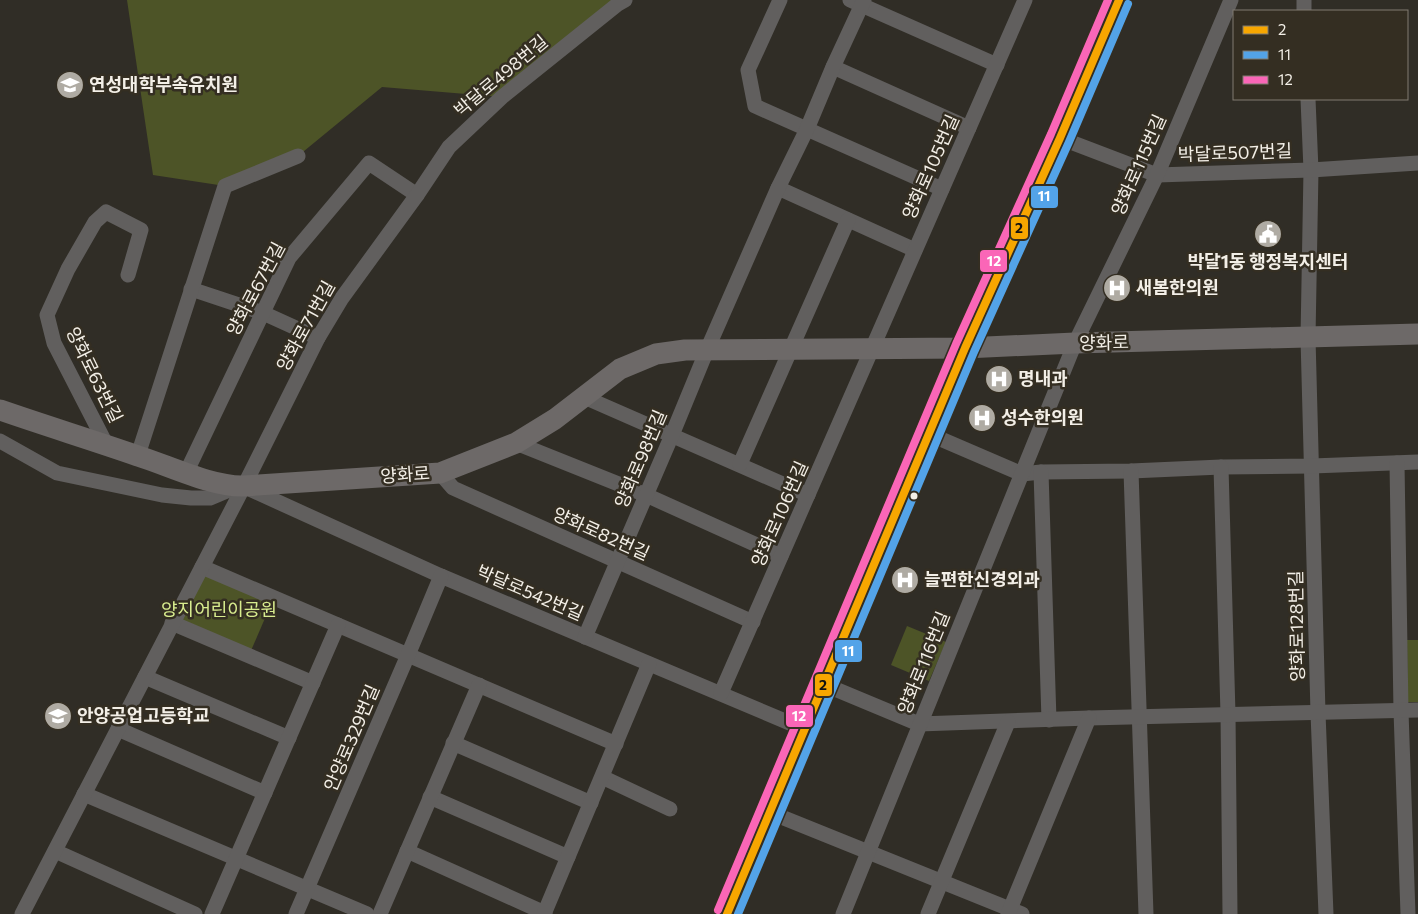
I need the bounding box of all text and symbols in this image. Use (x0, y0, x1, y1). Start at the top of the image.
legend (1233, 10, 1408, 100)
text: 2 (1278, 20, 1286, 38)
street label: 박달로498번길 (449, 30, 552, 121)
text: 11 (1278, 45, 1291, 63)
school or university icon: 연성대학부속유치원 (55, 70, 85, 100)
text: 12 (1278, 70, 1293, 88)
place label: 연성대학부속유치원 (89, 73, 238, 95)
street label: 양화로105번길 (897, 111, 963, 222)
street label: 양화로115번길 (1106, 111, 1170, 219)
street label: 박달로507번길 (1177, 139, 1292, 165)
line badge: 11 (1030, 185, 1059, 209)
text: 11 (1038, 187, 1050, 204)
line badge: 2 (1010, 216, 1029, 240)
text: 2 (1015, 219, 1023, 236)
public building icon: 박달1동 행정복지센터 (1253, 219, 1283, 249)
street label: 양화로67번길 (221, 238, 289, 339)
line badge: 12 (979, 249, 1008, 273)
place label: 박달1동 행정복지센터 (1188, 250, 1348, 272)
text: 12 (987, 252, 1001, 269)
hospital icon: 새봄한의원 (1102, 273, 1132, 303)
street label: 양화로71번길 (271, 276, 339, 375)
place label: 새봄한의원 (1136, 276, 1219, 298)
street label: 양화로63번길 (62, 323, 128, 426)
street label: 양화로 (1079, 331, 1129, 353)
hospital icon: 명내과 (984, 364, 1014, 394)
place label: 명내과 (1018, 367, 1068, 389)
hospital icon: 성수한의원 (967, 403, 997, 433)
street label: 양화로98번길 (610, 406, 671, 511)
place label: 성수한의원 (1001, 406, 1084, 428)
street label: 양화로106번길 (746, 457, 812, 570)
street label: 양화로 (379, 461, 430, 487)
unlabelled marker (909, 491, 919, 501)
street label: 양화로82번길 (550, 502, 653, 564)
street label: 박달로542번길 (474, 560, 587, 624)
hospital icon: 늘편한신경외과 (890, 565, 920, 595)
place label: 늘편한신경외과 (924, 568, 1040, 590)
street label: 양화로128번길 (1284, 570, 1308, 682)
park label: 양지어린이공원 (161, 598, 277, 620)
street label: 양화로116번길 (892, 608, 954, 717)
line badge: 11 (834, 639, 863, 663)
text: 11 (842, 642, 854, 659)
line badge: 2 (814, 673, 833, 697)
text: 2 (819, 676, 827, 693)
street label: 안양로329번길 (319, 681, 383, 794)
school or university icon: 안양공업고등학교 (43, 701, 73, 731)
place label: 안양공업고등학교 (77, 704, 209, 726)
line badge: 12 (785, 704, 814, 728)
text: 12 (792, 707, 806, 724)

